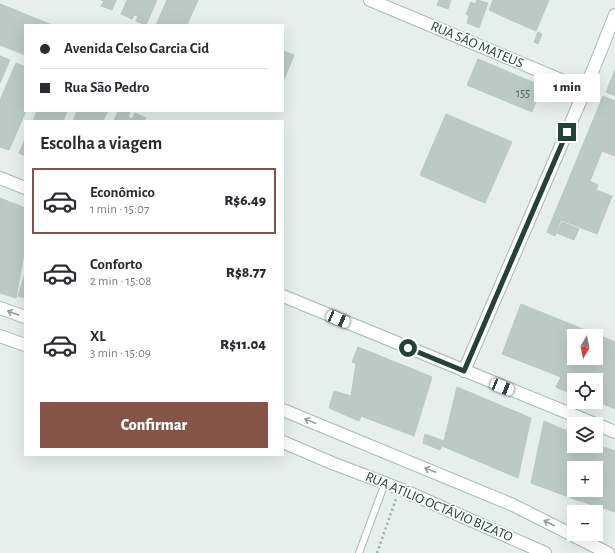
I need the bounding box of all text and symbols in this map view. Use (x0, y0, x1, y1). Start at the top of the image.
street label: RUA SÃO MATEUS (428, 17, 526, 71)
text: Avenida Celso Garcia Cid (64, 41, 209, 56)
callout: 1 min (534, 74, 600, 102)
text: Rua São Pedro (64, 80, 149, 95)
text: 1 min (553, 81, 581, 94)
house number: 155 (516, 87, 530, 99)
route end (558, 123, 576, 141)
text: Escolha a viagem (40, 135, 162, 153)
icon: car (42, 183, 78, 219)
text: Econômico (90, 185, 155, 200)
text: R$6.49 (224, 193, 266, 208)
text: 1 min · 15:07 (90, 203, 149, 216)
icon: car (42, 255, 78, 291)
text: Conforto (90, 257, 142, 272)
text: R$8.77 (226, 265, 266, 280)
text: 2 min · 15:08 (90, 275, 152, 288)
one-way arrow (7, 308, 19, 316)
car (325, 309, 351, 329)
icon: car (42, 327, 78, 363)
text: XL (90, 329, 106, 344)
north arrow (567, 329, 603, 365)
map controls (567, 329, 603, 541)
text: R$11.04 (220, 337, 266, 352)
route start (399, 339, 417, 357)
text: 3 min · 15:09 (90, 347, 151, 360)
button: locate (567, 373, 603, 409)
car (489, 377, 515, 397)
button: Confirmar (40, 402, 268, 448)
one-way arrow (304, 417, 316, 424)
button: layers (567, 417, 603, 453)
button: + (567, 461, 603, 497)
one-way arrow (424, 466, 436, 474)
street label: RUA ATÍLIO OCTÁVIO BIZATO (363, 467, 516, 544)
button: − (567, 505, 603, 541)
one-way arrow (543, 518, 555, 526)

